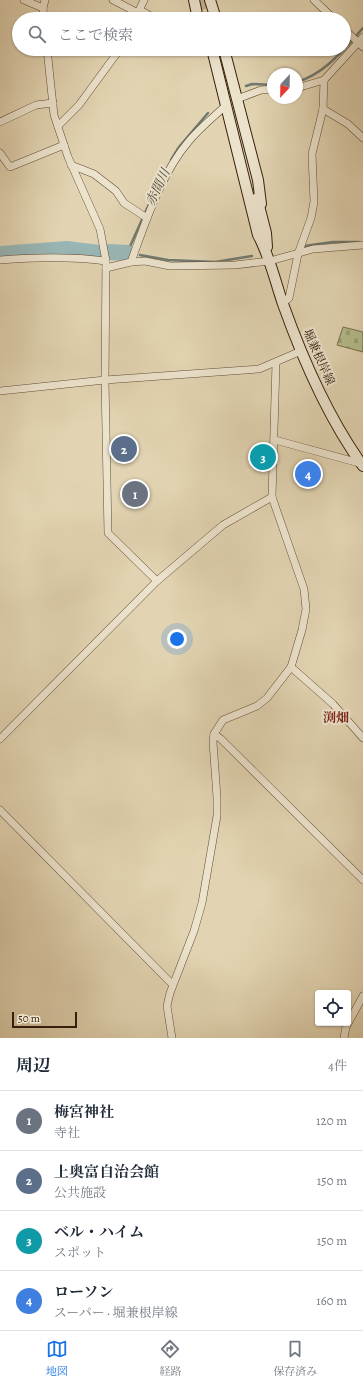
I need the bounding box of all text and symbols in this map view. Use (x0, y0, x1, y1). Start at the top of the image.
search box (12, 12, 351, 56)
icon: search (26, 23, 48, 45)
text: ここで検索 (58, 25, 133, 45)
north arrow (267, 68, 303, 104)
water label: 赤間川 (141, 164, 175, 208)
street label: 堀兼根岸線 (299, 326, 339, 388)
pin: 2 (111, 434, 137, 464)
pin: 3 (250, 442, 276, 472)
pin: 4 (295, 459, 321, 489)
pin: 1 (122, 479, 148, 509)
your location (167, 629, 187, 649)
district label: 渕畑 (323, 709, 349, 726)
map controls (315, 990, 351, 1026)
button: locate (315, 990, 351, 1026)
scale bar (12, 1010, 77, 1029)
text: 50 m (18, 1011, 40, 1026)
text: 周辺 (16, 1054, 50, 1077)
text: 4件 (328, 1057, 347, 1074)
text: 梅宮神社 (54, 1102, 114, 1122)
text: 1 (27, 1112, 31, 1129)
text: 120 m (316, 1112, 347, 1129)
text: 寺社 (54, 1124, 80, 1141)
text: 上奥富自治会館 (54, 1162, 159, 1182)
text: 2 (26, 1172, 32, 1189)
text: 150 m (317, 1172, 347, 1189)
text: 公共施設 (54, 1184, 106, 1201)
text: ベル・ハイム (54, 1222, 144, 1242)
text: 3 (26, 1232, 32, 1249)
text: 150 m (317, 1232, 347, 1249)
text: スポット (54, 1244, 106, 1261)
text: ローソン (54, 1282, 113, 1302)
text: 4 (26, 1292, 32, 1309)
text: 160 m (316, 1292, 347, 1309)
text: スーパー · 堀兼根岸線 (54, 1304, 177, 1321)
tab: 地図 (46, 1338, 68, 1379)
tab: 経路 (159, 1338, 181, 1379)
tab: 保存済み (273, 1338, 317, 1379)

